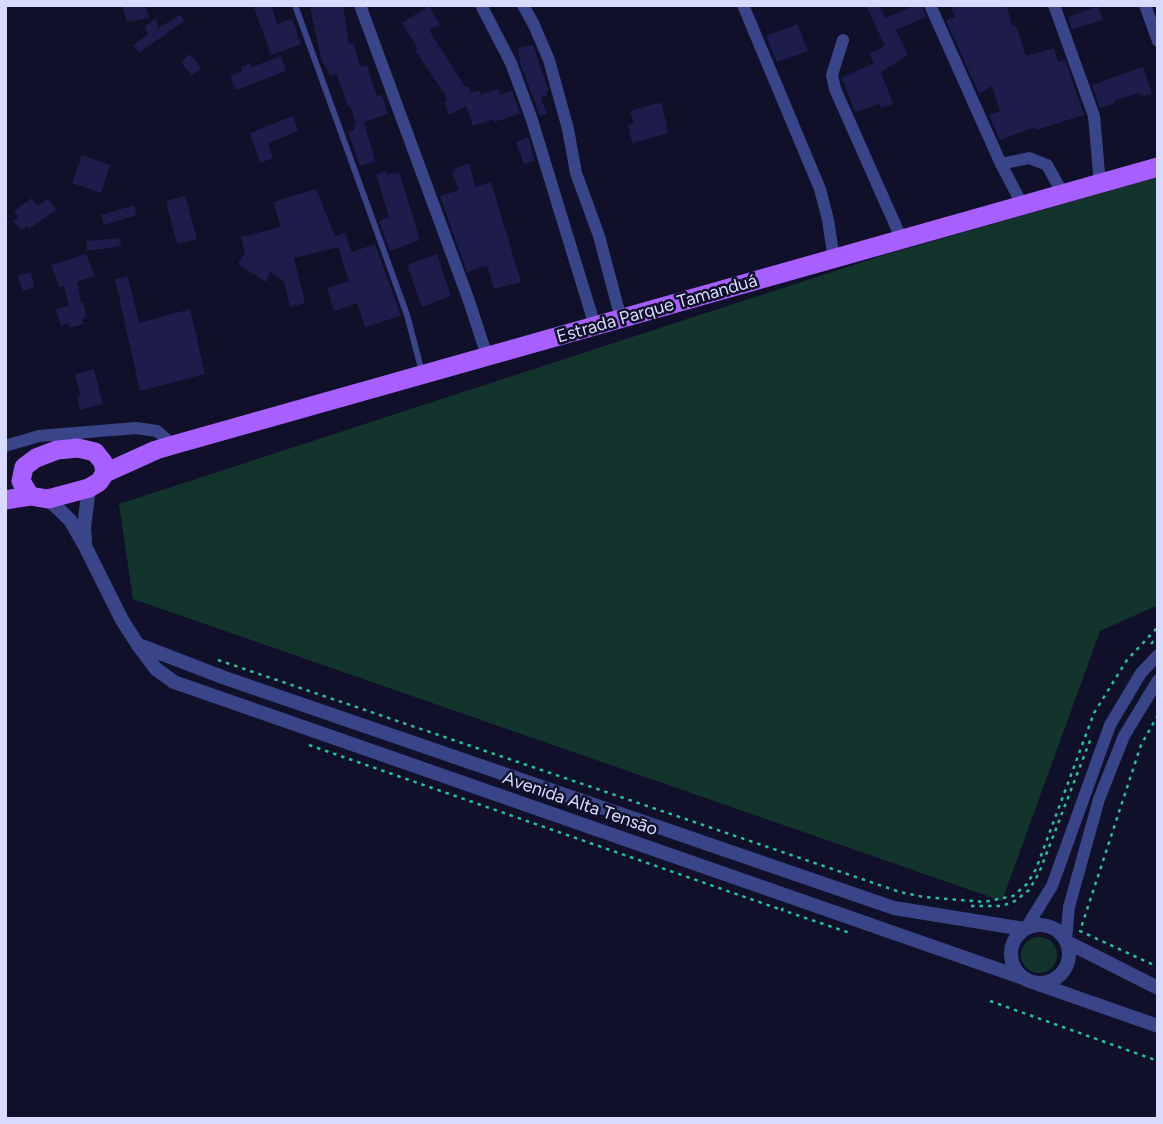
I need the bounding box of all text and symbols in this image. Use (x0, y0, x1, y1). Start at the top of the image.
street label: Estrada Parque Tamanduá (554, 270, 760, 348)
street label: Avenida Alta Tensāo (500, 767, 660, 841)

